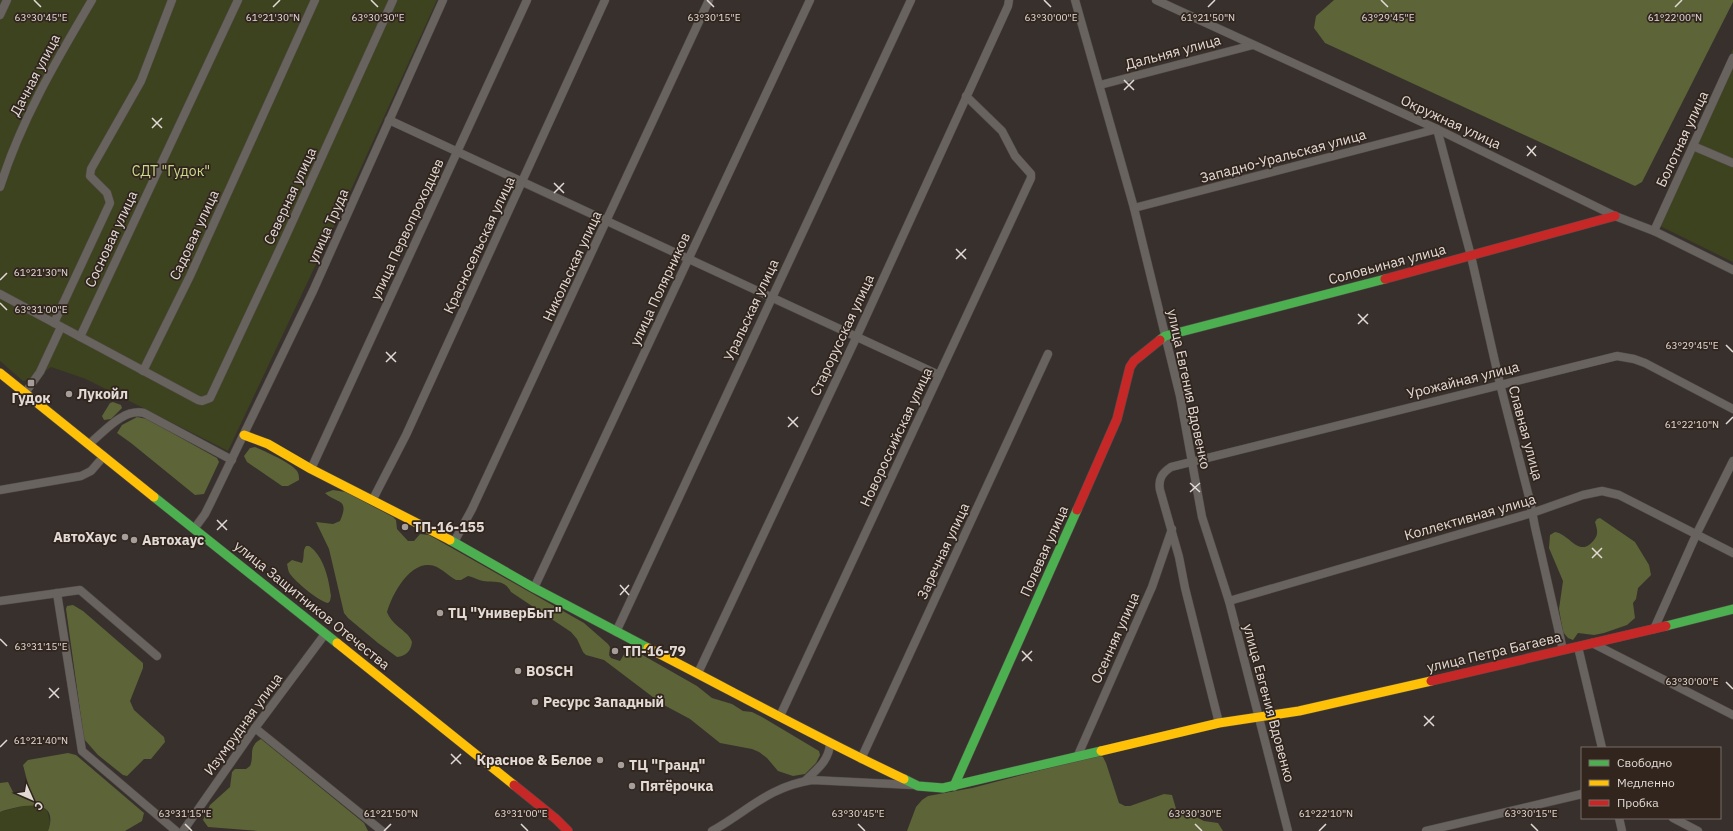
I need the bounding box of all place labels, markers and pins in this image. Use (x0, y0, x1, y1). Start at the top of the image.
marker: Гудок (26, 378, 36, 388)
place label: Лукойл (77, 385, 128, 403)
place label: Гудок (11, 389, 51, 407)
marker: Лукойл (64, 389, 74, 399)
place label: ТП-16-155 (413, 518, 484, 536)
marker: ТП-16-155 (400, 522, 410, 532)
place label: АвтоХаус (53, 528, 117, 546)
place label: Автохаус (142, 531, 204, 549)
marker: АвтоХаус (120, 532, 130, 542)
marker: Автохаус (129, 535, 139, 545)
place label: ТЦ "УниверБыт" (448, 604, 562, 622)
marker: ТЦ "УниверБыт" (435, 608, 445, 618)
place label: ТП-16-79 (623, 642, 686, 660)
marker: ТП-16-79 (610, 646, 620, 656)
place label: BOSCH (526, 662, 573, 680)
marker: BOSCH (513, 666, 523, 676)
place label: Ресурс Западный (543, 693, 664, 711)
marker: Ресурс Западный (530, 697, 540, 707)
place label: Красное & Белое (477, 751, 592, 769)
marker: Красное & Белое (595, 755, 605, 765)
place label: ТЦ "Гранд" (629, 756, 705, 774)
marker: ТЦ "Гранд" (616, 760, 626, 770)
place label: Пятёрочка (640, 777, 713, 795)
marker: Пятёрочка (627, 781, 637, 791)

